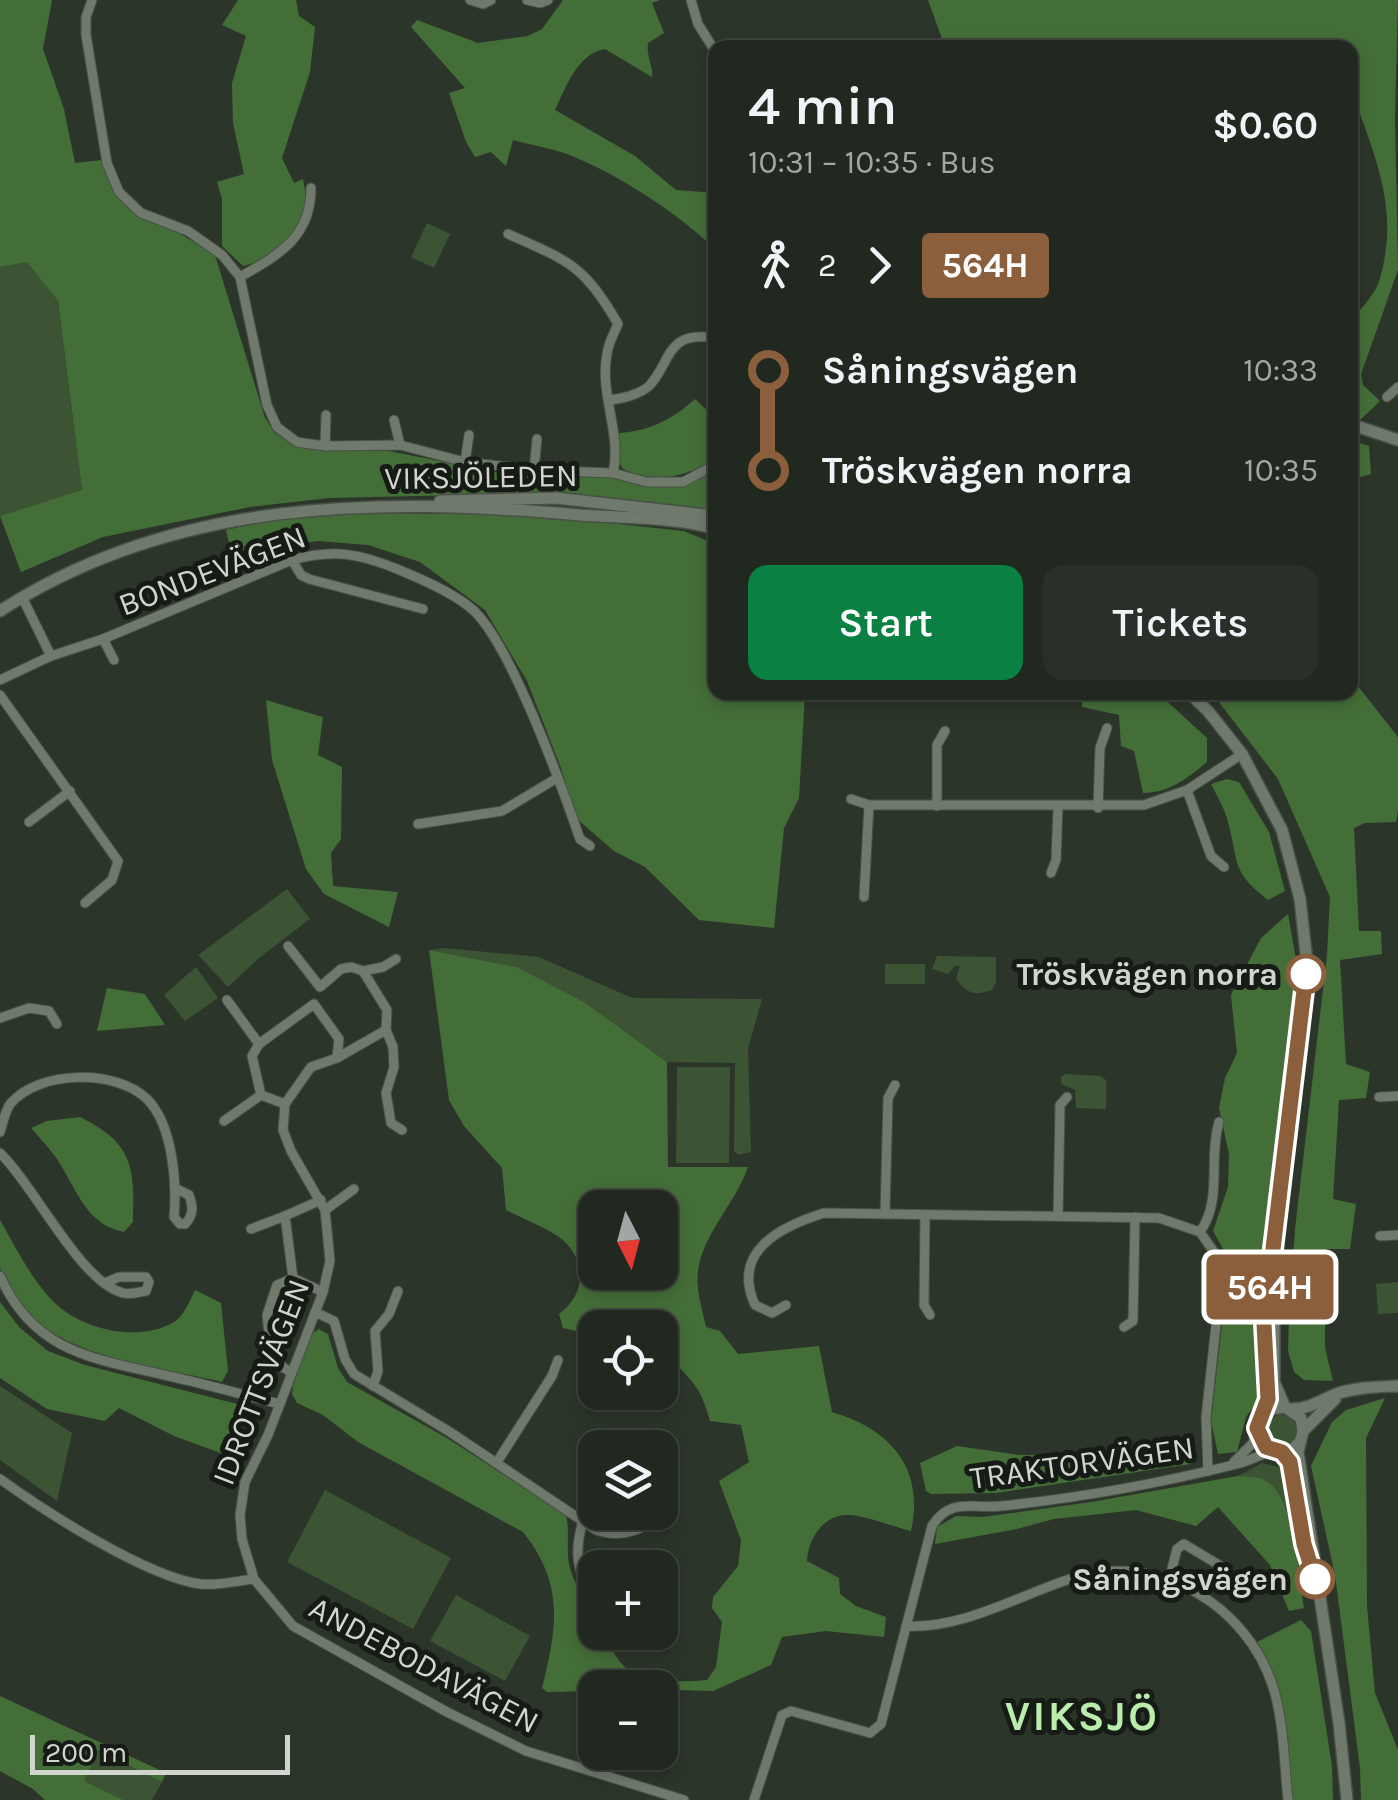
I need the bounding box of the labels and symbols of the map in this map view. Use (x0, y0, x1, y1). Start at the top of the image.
street label: VIKSJÖLEDEN (384, 457, 578, 497)
street label: BONDEVÄGEN (113, 518, 311, 624)
marker: Tröskvägen norra (1287, 955, 1325, 993)
place label: Tröskvägen norra (1016, 956, 1278, 993)
north arrow (578, 1190, 678, 1290)
line badge: 564H (1200, 1254, 1340, 1320)
street label: IDROTTSVÄGEN (205, 1274, 317, 1490)
street label: TRAKTORVÄGEN (968, 1429, 1196, 1497)
marker: Såningsvägen (1296, 1560, 1334, 1598)
place label: Såningsvägen (1072, 1561, 1288, 1598)
street label: ANDEBODAVÄGEN (303, 1589, 545, 1741)
district label: VIKSJÖ (1005, 1691, 1159, 1741)
scale bar (30, 1730, 290, 1774)

